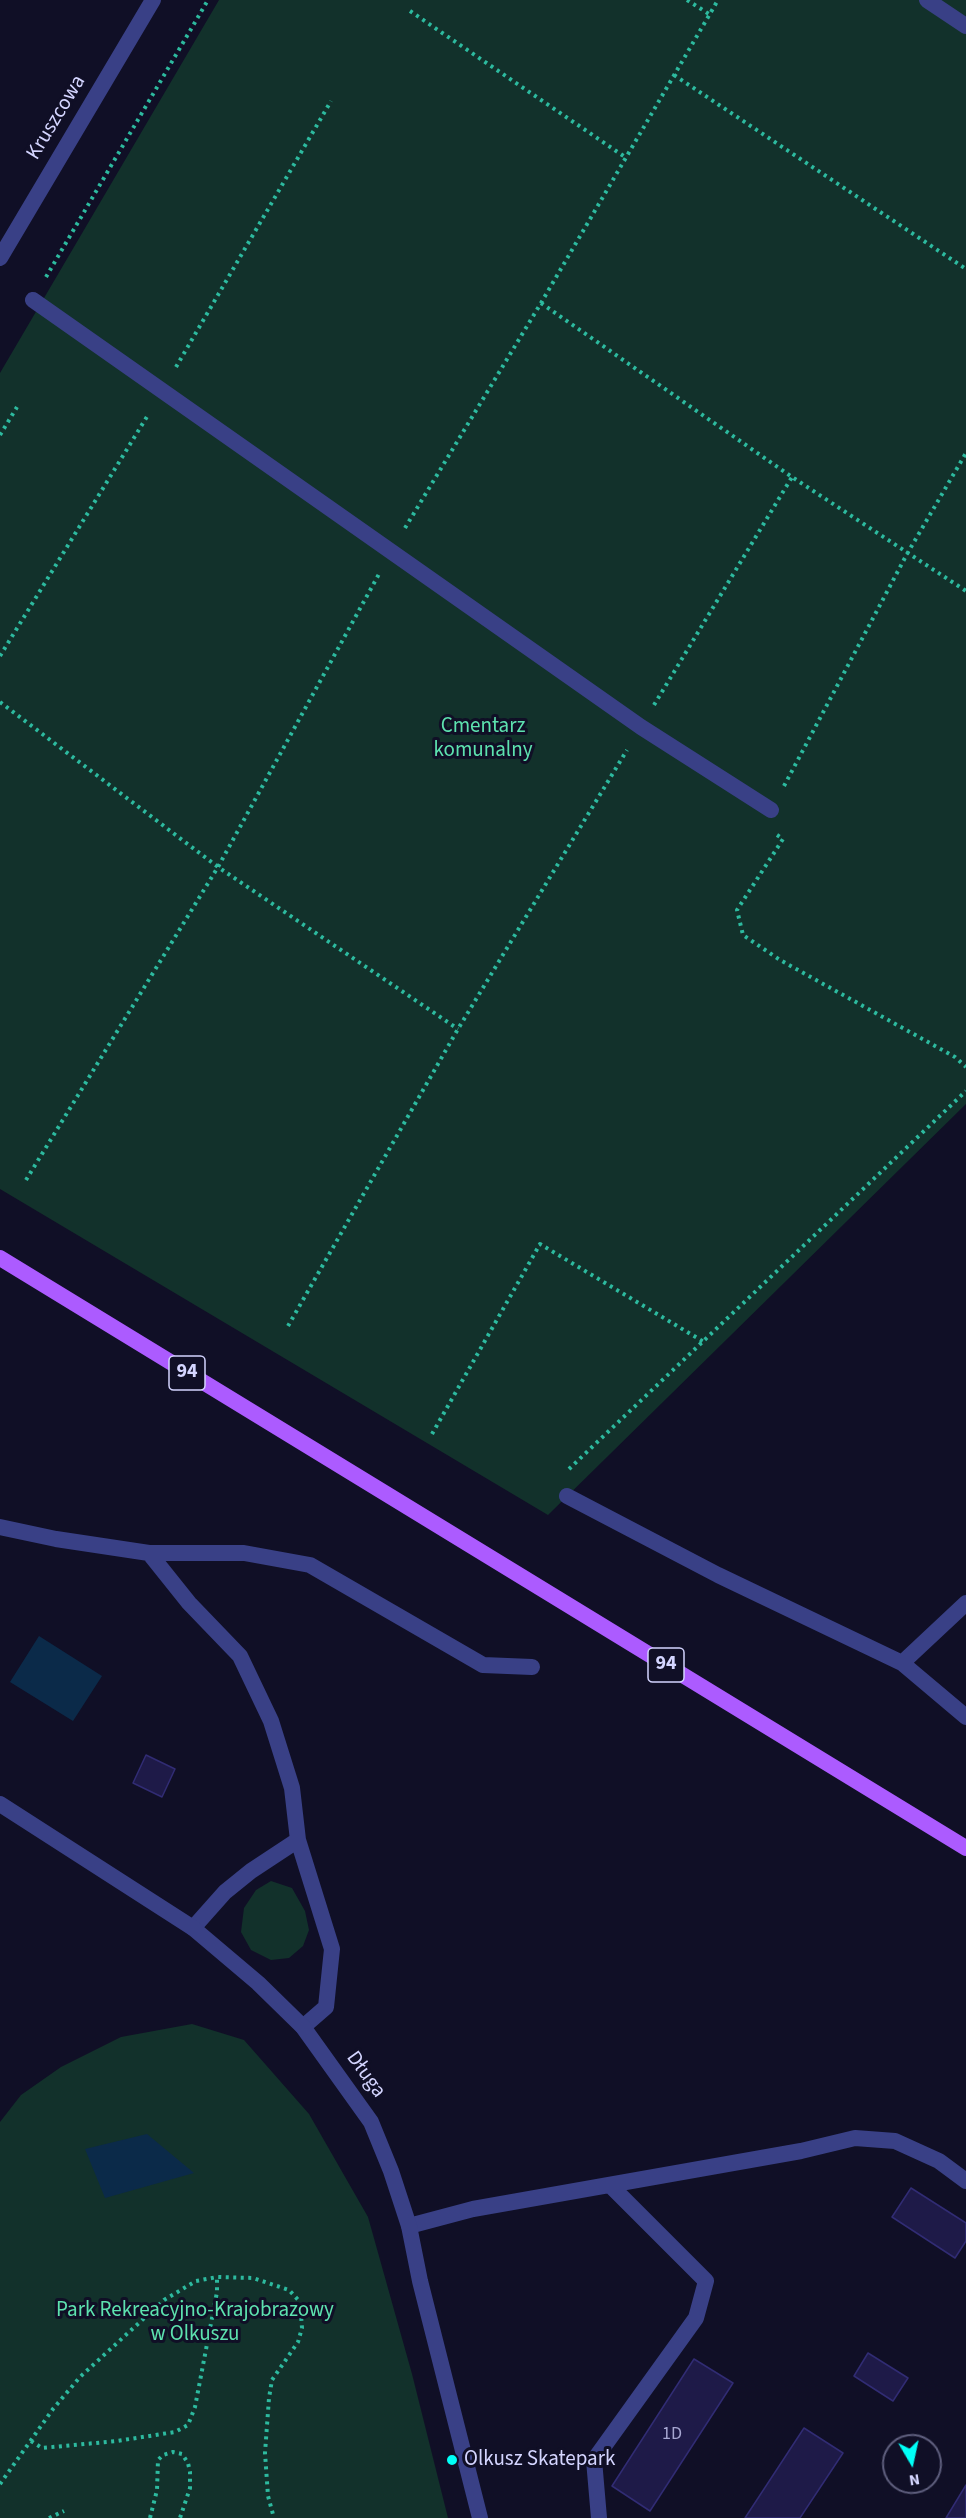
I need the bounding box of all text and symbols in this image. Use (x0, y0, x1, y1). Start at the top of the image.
street label: Kruszcowa (22, 71, 92, 165)
park label: Cmentarz komunalny (434, 714, 532, 764)
road number: 94 (169, 1356, 205, 1390)
road number: 94 (648, 1648, 684, 1682)
street label: Długa (340, 2047, 390, 2103)
park label: Park Rekreacyjno-Krajobrazowy w Olkuszu (56, 2298, 334, 2348)
house number: 1D (662, 2424, 682, 2446)
north arrow (882, 2434, 942, 2494)
place label: Olkusz Skatepark (464, 2447, 615, 2473)
marker: Olkusz Skatepark (445, 2453, 459, 2467)
text: N (908, 2468, 921, 2491)

